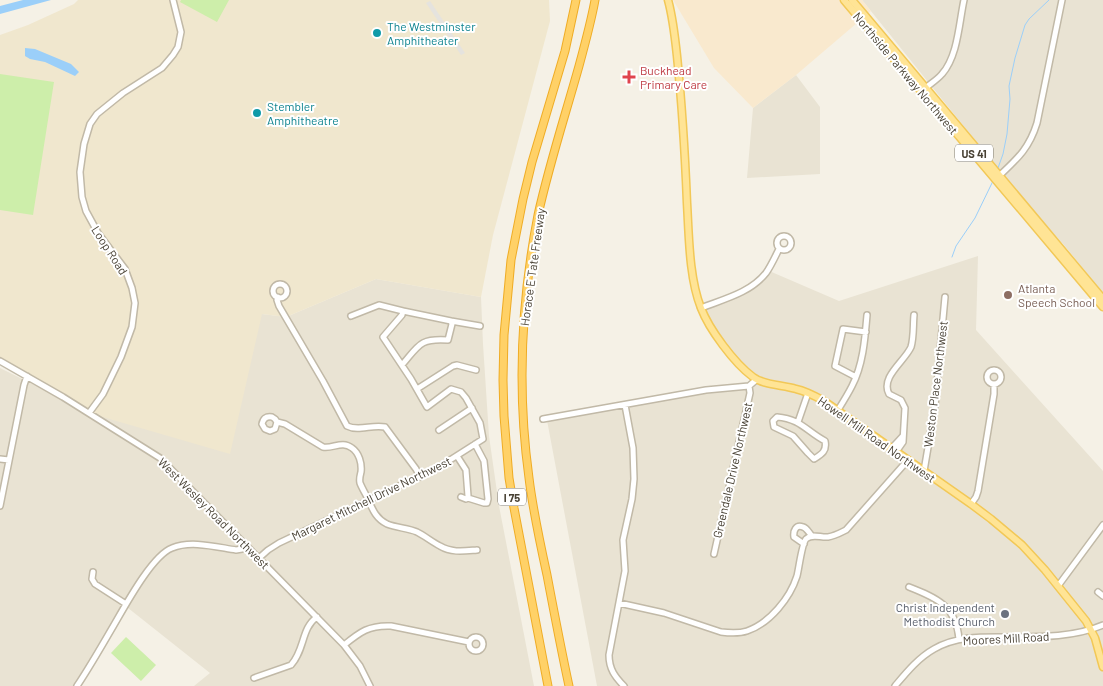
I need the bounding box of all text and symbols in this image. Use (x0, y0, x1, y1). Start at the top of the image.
street label: Northside Parkway Northwest (851, 9, 961, 137)
place label: The Westminster Amphitheater (387, 19, 476, 47)
marker: The Westminster Amphitheater (371, 27, 383, 39)
place label: Buckhead Primary Care (640, 63, 707, 91)
marker: Buckhead Primary Care (622, 70, 636, 84)
place label: Stembler Amphitheatre (267, 99, 339, 127)
marker: Stembler Amphitheatre (251, 107, 263, 119)
road number: US 41 (955, 144, 993, 162)
street label: Horace E Tate Freeway (517, 207, 547, 327)
street label: Loop Road (89, 223, 131, 277)
place label: Atlanta Speech School (1018, 281, 1095, 309)
marker: Atlanta Speech School (1002, 289, 1014, 301)
street label: Weston Place Northwest (920, 320, 950, 448)
street label: Howell Mill Road Northwest (816, 393, 938, 485)
street label: Greendale Drive Northwest (710, 401, 754, 539)
street label: Margaret Mitchell Drive Northwest (289, 453, 453, 543)
street label: West Wesley Road Northwest (156, 455, 272, 571)
road number: I 75 (498, 488, 526, 506)
place label: Christ Independent Methodist Church (896, 600, 995, 628)
marker: Christ Independent Methodist Church (999, 608, 1011, 620)
street label: Moores Mill Road (962, 629, 1050, 647)

